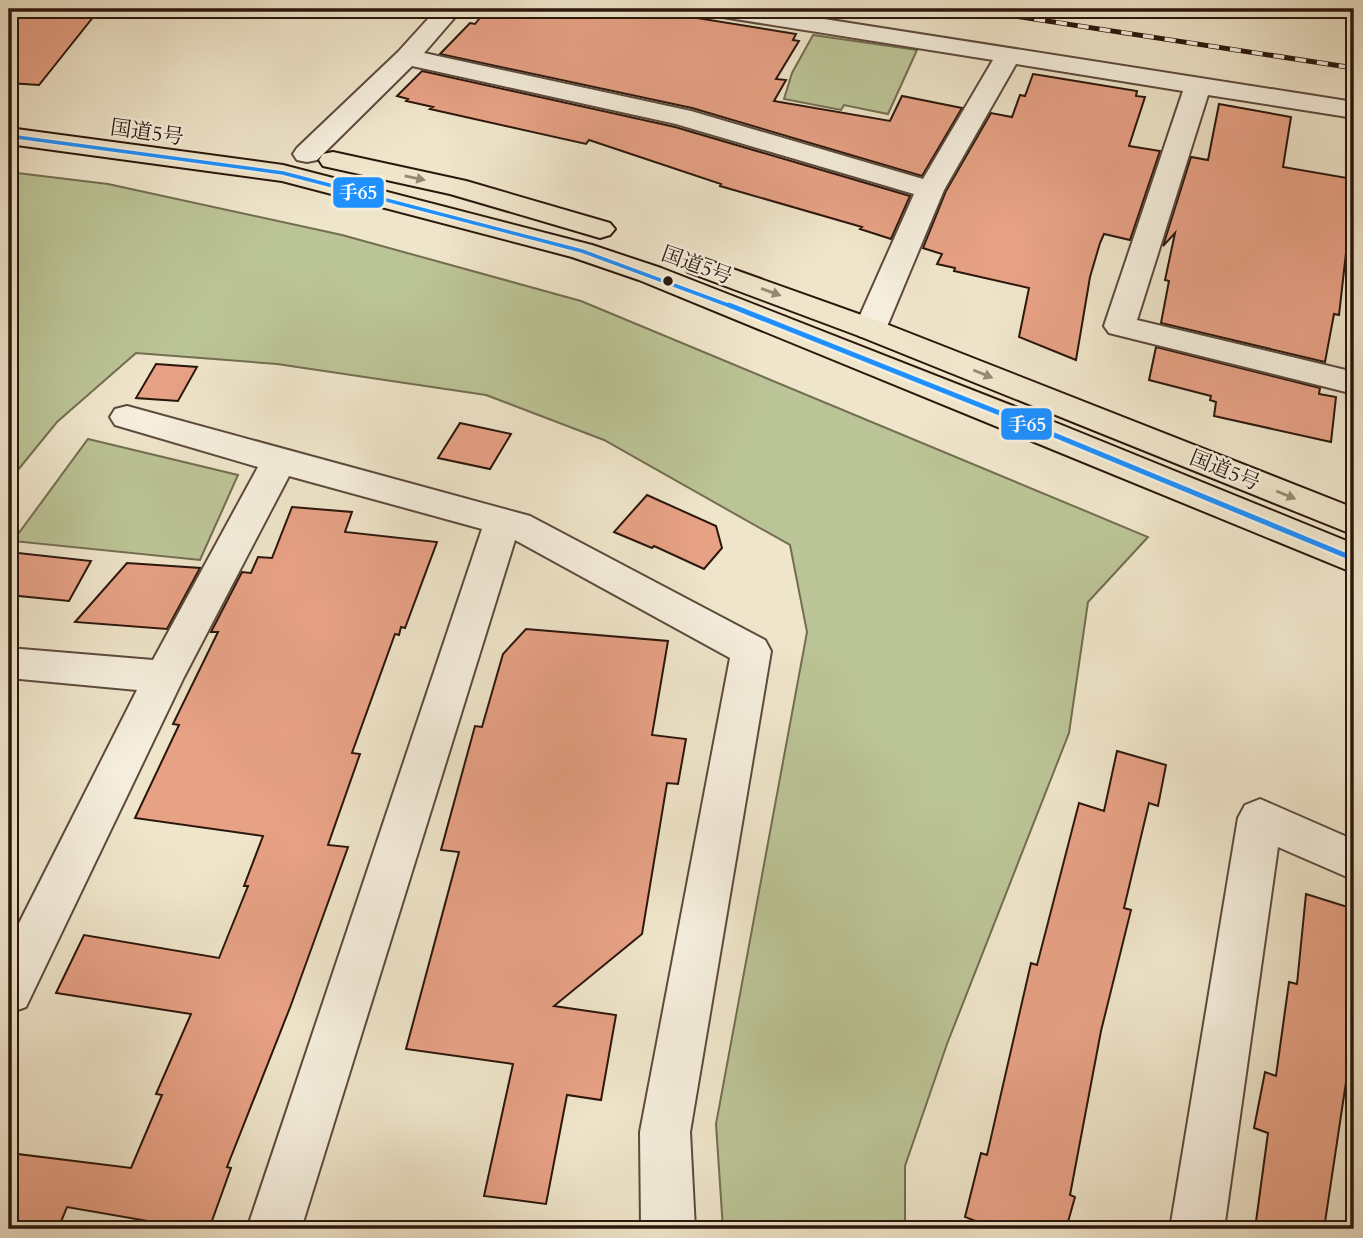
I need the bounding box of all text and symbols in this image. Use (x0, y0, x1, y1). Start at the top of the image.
street label: 国道5号 (108, 113, 185, 152)
one-way arrow (404, 173, 426, 184)
line badge: 手65 (332, 176, 385, 209)
text: 手65 (339, 180, 377, 206)
street label: 国道5号 (657, 239, 736, 292)
unlabelled marker (661, 274, 675, 288)
one-way arrow (761, 287, 782, 298)
one-way arrow (973, 368, 994, 379)
line badge: 手65 (1000, 407, 1053, 441)
text: 手65 (1008, 412, 1046, 438)
street label: 国道5号 (1185, 443, 1264, 498)
one-way arrow (1275, 489, 1296, 500)

